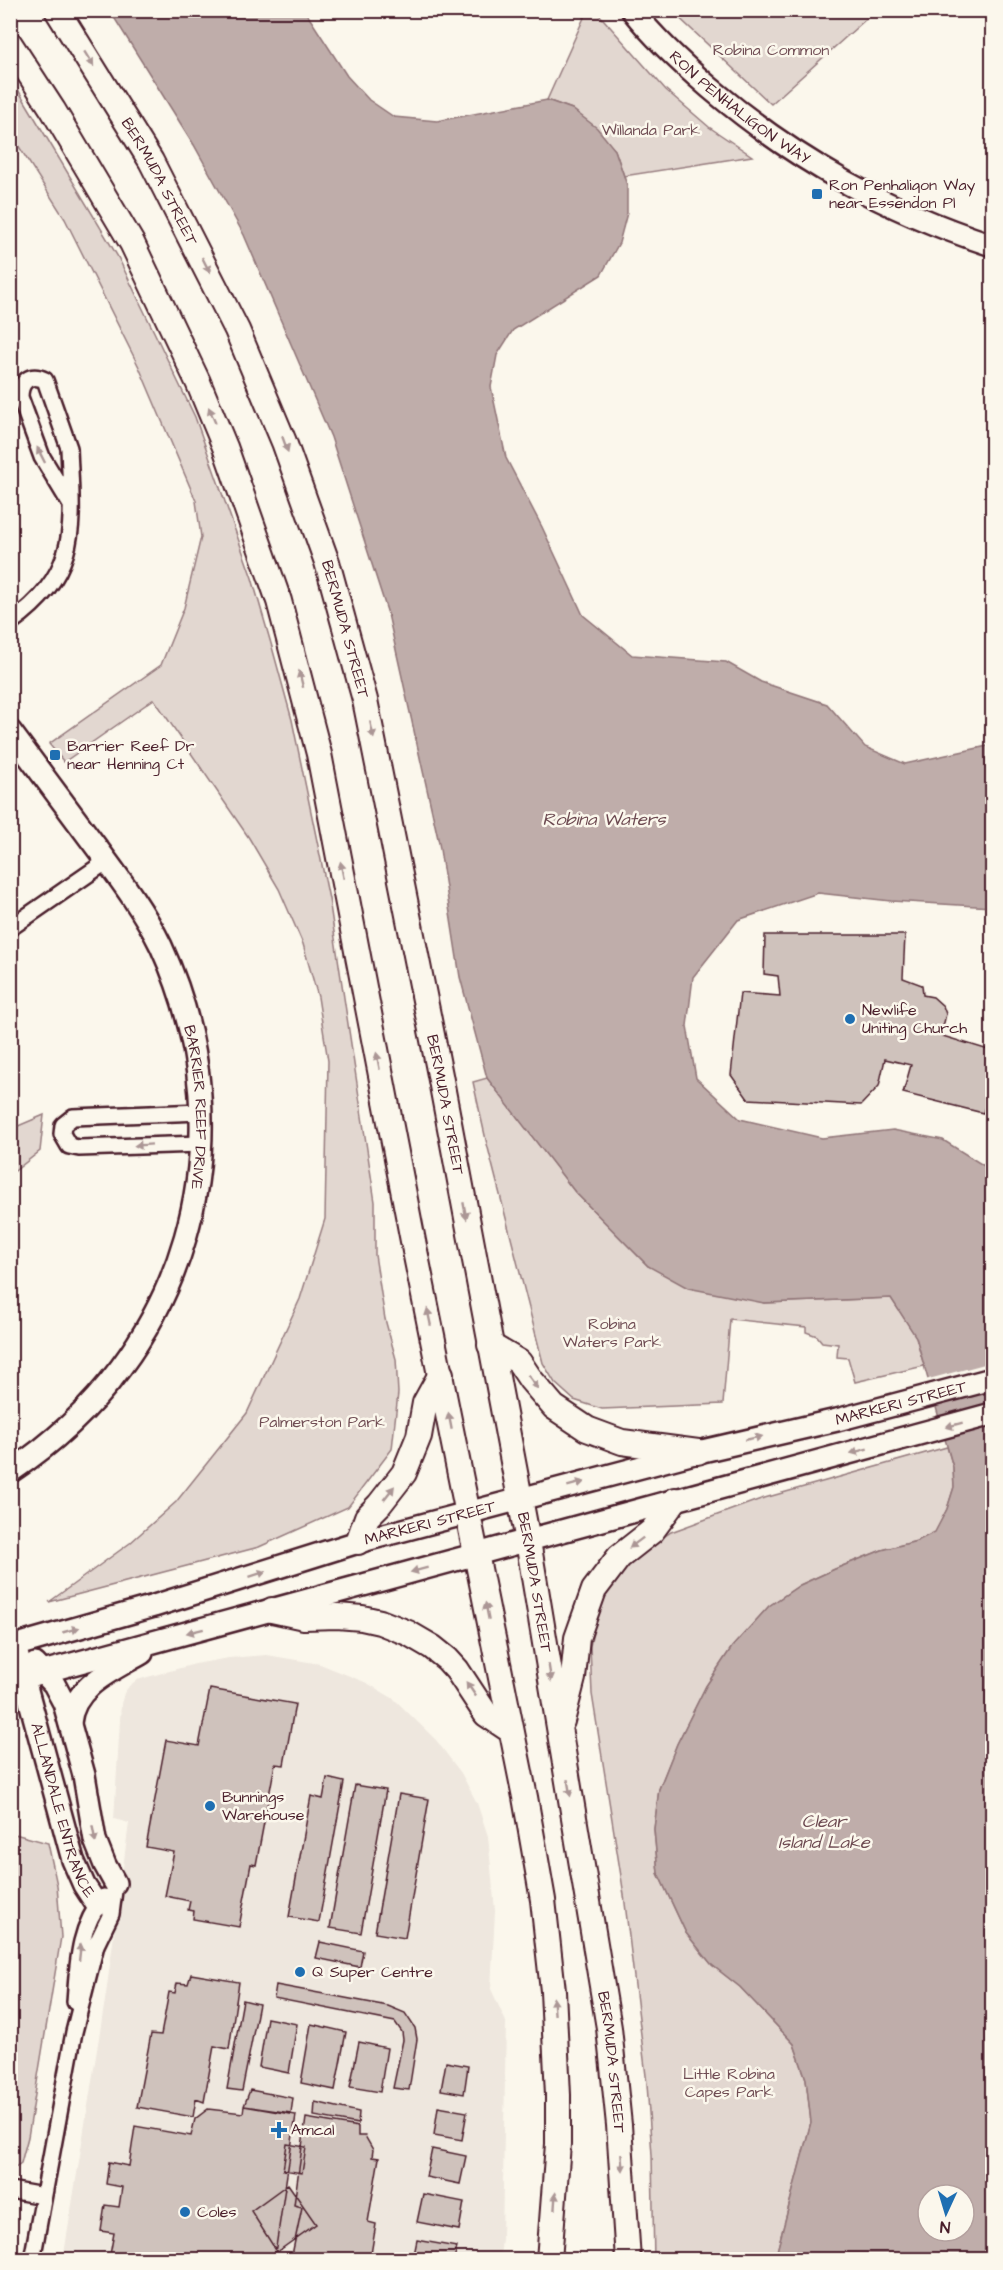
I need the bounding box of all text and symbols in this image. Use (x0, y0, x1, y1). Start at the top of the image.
park label: Robina Common (713, 39, 829, 61)
street label: RON PENHALIGON WAY (664, 46, 815, 170)
one-way arrow (83, 51, 94, 67)
street label: BERMUDA STREET (116, 114, 203, 249)
park label: Willanda Park (602, 119, 700, 141)
place label: Ron Penhaligon Way near Essendon Pl (829, 174, 976, 214)
marker: Ron Penhaligon Way near Essendon Pl (810, 187, 824, 201)
one-way arrow (201, 257, 211, 274)
one-way arrow (207, 406, 216, 424)
one-way arrow (280, 435, 290, 453)
one-way arrow (37, 446, 47, 464)
street label: BERMUDA STREET (316, 558, 375, 701)
one-way arrow (295, 670, 305, 689)
one-way arrow (367, 721, 377, 740)
place label: Barrier Reef Dr near Henning Ct (67, 735, 194, 776)
marker: Barrier Reef Dr near Henning Ct (48, 748, 62, 762)
water label: Robina Waters (542, 807, 667, 832)
one-way arrow (337, 860, 346, 879)
place label: Newlife Uniting Church (862, 999, 967, 1040)
marker: Newlife Uniting Church (843, 1012, 857, 1026)
street label: BARRIER REEF DRIVE (178, 1023, 212, 1192)
street label: BERMUDA STREET (421, 1033, 470, 1176)
one-way arrow (373, 1052, 382, 1071)
one-way arrow (133, 1140, 152, 1149)
one-way arrow (461, 1202, 470, 1221)
one-way arrow (424, 1307, 433, 1326)
park label: Robina Waters Park (563, 1313, 661, 1353)
one-way arrow (527, 1374, 539, 1390)
street label: MARKERI STREET (833, 1375, 969, 1431)
park label: Palmerston Park (259, 1411, 385, 1433)
one-way arrow (445, 1412, 454, 1431)
one-way arrow (945, 1421, 963, 1430)
one-way arrow (745, 1433, 764, 1442)
one-way arrow (849, 1446, 868, 1456)
one-way arrow (567, 1478, 586, 1488)
one-way arrow (383, 1486, 395, 1501)
street label: MARKERI STREET (362, 1495, 498, 1551)
street label: BERMUDA STREET (512, 1510, 557, 1654)
one-way arrow (628, 1536, 644, 1549)
one-way arrow (410, 1565, 429, 1575)
one-way arrow (249, 1569, 267, 1578)
one-way arrow (482, 1601, 491, 1620)
one-way arrow (62, 1625, 80, 1634)
one-way arrow (186, 1627, 204, 1637)
one-way arrow (546, 1664, 555, 1683)
one-way arrow (466, 1681, 477, 1697)
street label: ALLANDALE ENTRANCE (25, 1720, 101, 1902)
one-way arrow (565, 1779, 574, 1798)
place label: Bunnings Warehouse (222, 1786, 305, 1826)
marker: Bunnings Warehouse (203, 1799, 217, 1813)
water label: Clear Island Lake (778, 1809, 871, 1855)
one-way arrow (90, 1824, 99, 1843)
one-way arrow (75, 1943, 84, 1962)
place label: Q Super Centre (312, 1961, 433, 1983)
marker: Q Super Centre (293, 1965, 307, 1979)
street label: BERMUDA STREET (592, 1990, 630, 2133)
one-way arrow (550, 1997, 559, 2016)
park label: Little Robina Capes Park (683, 2063, 775, 2103)
place label: Amcal (291, 2119, 334, 2141)
marker: Amcal (272, 2123, 286, 2137)
one-way arrow (617, 2153, 627, 2172)
north arrow (916, 2183, 976, 2243)
one-way arrow (550, 2192, 559, 2211)
place label: Coles (197, 2201, 237, 2223)
marker: Coles (178, 2205, 192, 2219)
text: N (939, 2216, 951, 2238)

